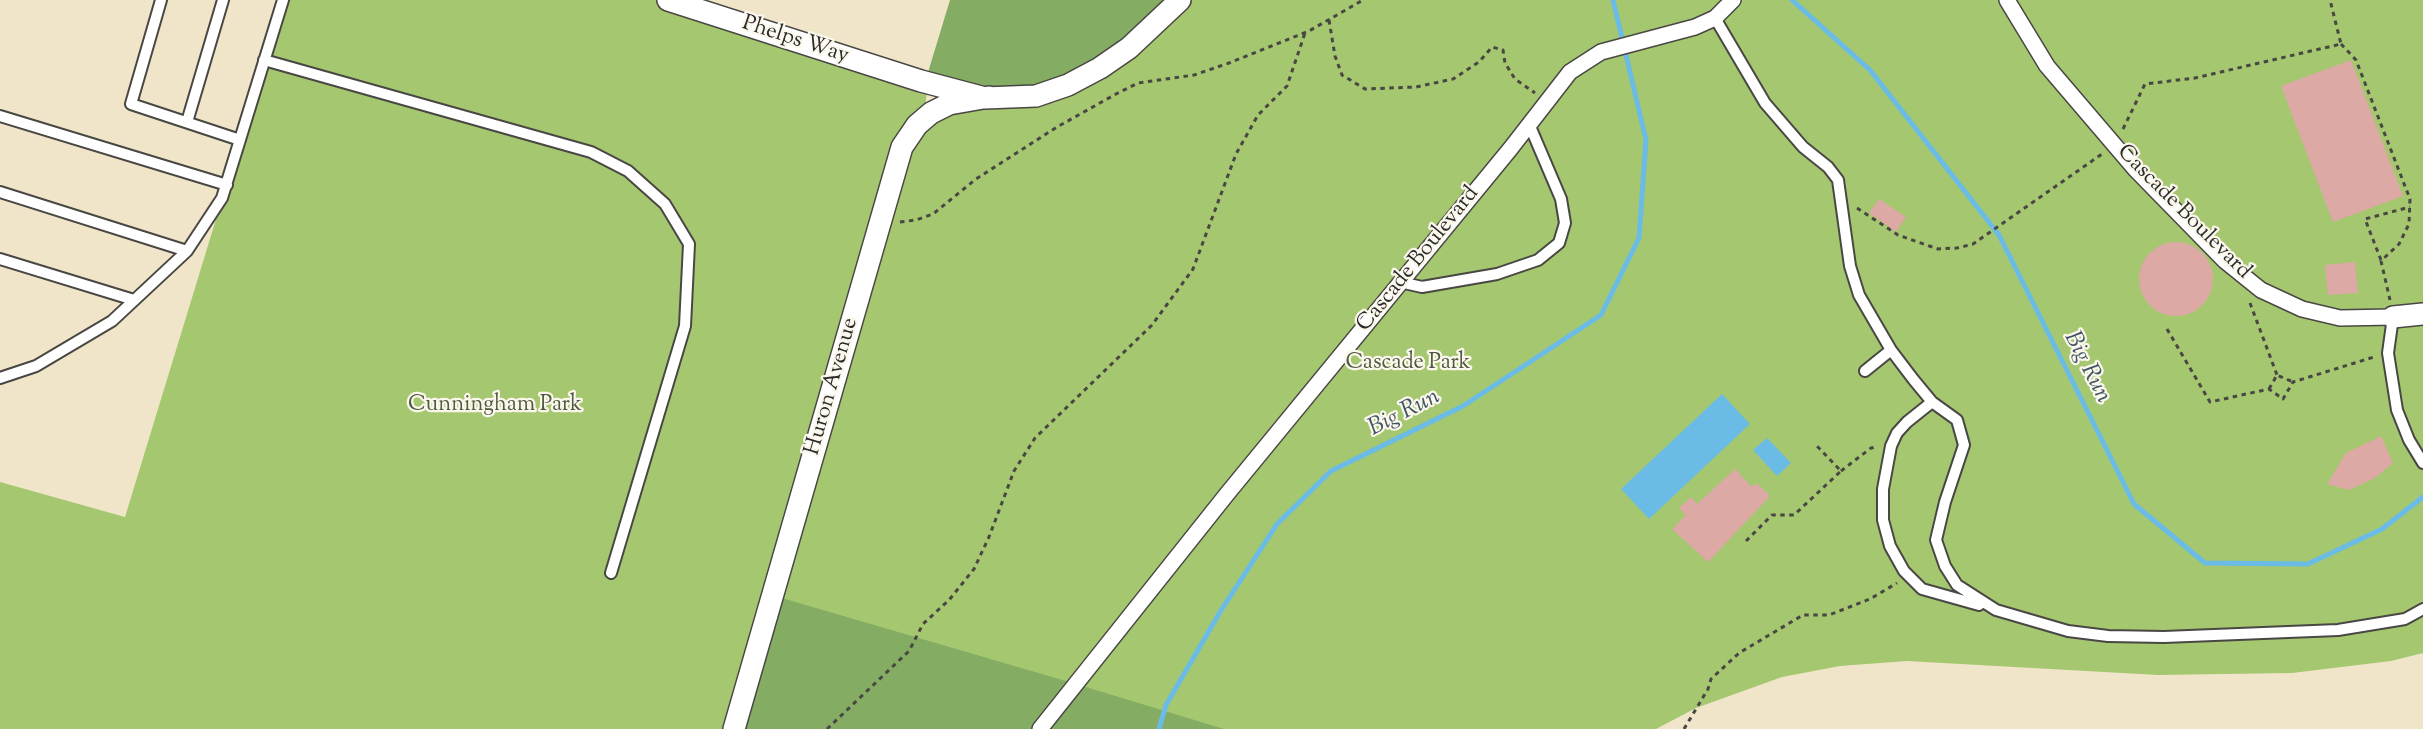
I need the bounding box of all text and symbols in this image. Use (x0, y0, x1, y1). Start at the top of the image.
street label: Phelps Way (738, 11, 852, 71)
street label: Cascade Boulevard (2110, 140, 2256, 286)
street label: Cascade Boulevard (1352, 182, 1486, 338)
street label: Huron Avenue (801, 315, 865, 459)
water label: Big Run (2056, 327, 2116, 409)
park label: Cascade Park (1345, 351, 1471, 377)
water label: Big Run (1364, 384, 1446, 444)
park label: Cunningham Park (408, 393, 582, 419)

